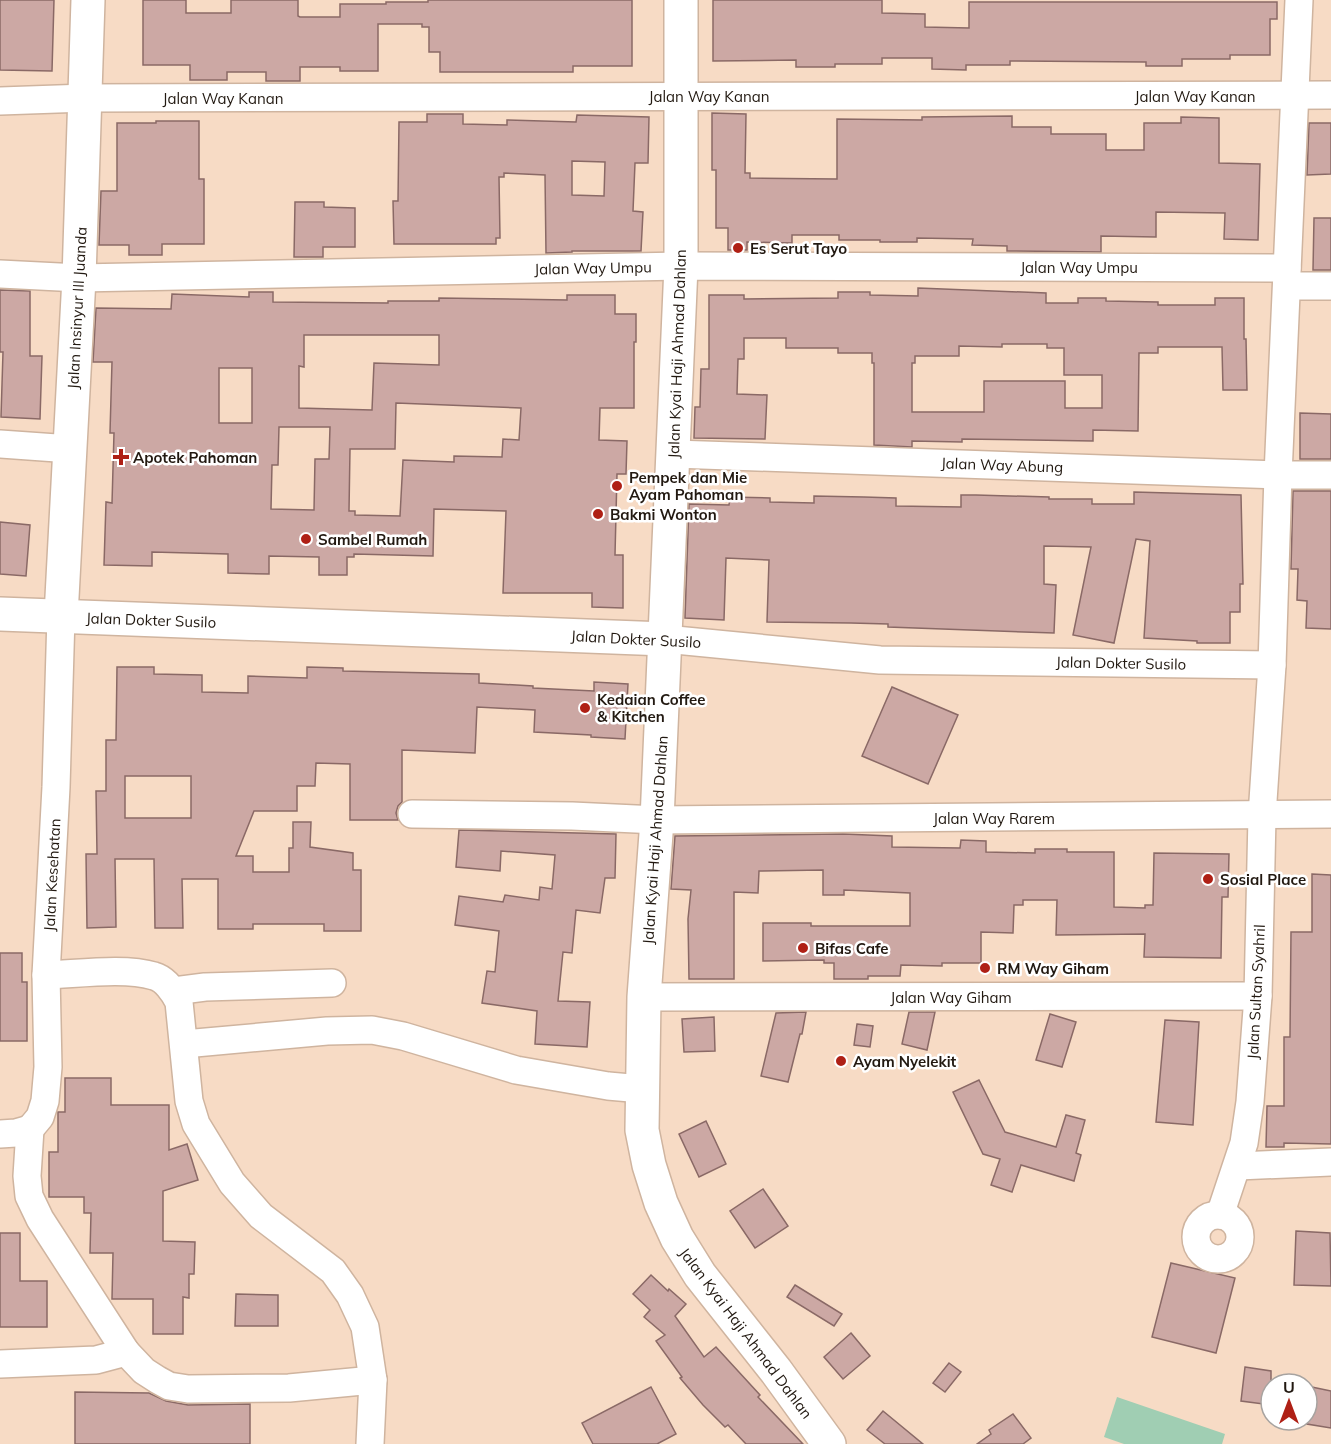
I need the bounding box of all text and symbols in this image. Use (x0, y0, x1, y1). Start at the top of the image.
street label: Jalan Way Kanan (649, 87, 769, 106)
street label: Jalan Way Kanan (1135, 87, 1255, 106)
street label: Jalan Way Kanan (163, 89, 283, 108)
street label: Jalan Insinyur III Juanda (63, 226, 91, 390)
place label: Es Serut Tayo (750, 239, 847, 258)
marker: Es Serut Tayo (731, 241, 745, 255)
street label: Jalan Kyai Haji Ahmad Dahlan (664, 249, 690, 459)
street label: Jalan Way Umpu (534, 257, 652, 279)
street label: Jalan Way Umpu (1020, 258, 1138, 277)
place label: Apotek Pahoman (133, 448, 257, 467)
marker: Apotek Pahoman (114, 450, 128, 464)
street label: Jalan Way Abung (941, 453, 1063, 477)
place label: Pempek dan Mie Ayam Pahoman (629, 468, 747, 504)
marker: Pempek dan Mie Ayam Pahoman (610, 479, 624, 493)
place label: Bakmi Wonton (610, 505, 717, 524)
marker: Bakmi Wonton (591, 507, 605, 521)
place label: Sambel Rumah (318, 530, 427, 549)
marker: Sambel Rumah (299, 532, 313, 546)
street label: Jalan Dokter Susilo (86, 608, 216, 632)
street label: Jalan Dokter Susilo (570, 626, 702, 652)
street label: Jalan Dokter Susilo (1056, 652, 1186, 674)
place label: Kedaian Coffee & Kitchen (597, 690, 705, 726)
marker: Kedaian Coffee & Kitchen (578, 701, 592, 715)
street label: Jalan Kyai Haji Ahmad Dahlan (638, 735, 672, 945)
street label: Jalan Way Rarem (933, 809, 1055, 828)
street label: Jalan Kesehatan (40, 818, 64, 932)
place label: Sosial Place (1220, 870, 1306, 889)
marker: Sosial Place (1201, 872, 1215, 886)
street label: Jalan Sultan Syahril (1243, 924, 1269, 1060)
place label: Bifas Cafe (815, 939, 889, 958)
marker: Bifas Cafe (796, 941, 810, 955)
place label: RM Way Giham (997, 959, 1109, 978)
marker: RM Way Giham (978, 961, 992, 975)
street label: Jalan Way Giham (890, 988, 1012, 1007)
place label: Ayam Nyelekit (853, 1052, 957, 1071)
marker: Ayam Nyelekit (834, 1054, 848, 1068)
street label: Jalan Kyai Haji Ahmad Dahlan (675, 1244, 817, 1422)
north arrow (1259, 1372, 1319, 1432)
text: U (1283, 1377, 1295, 1397)

